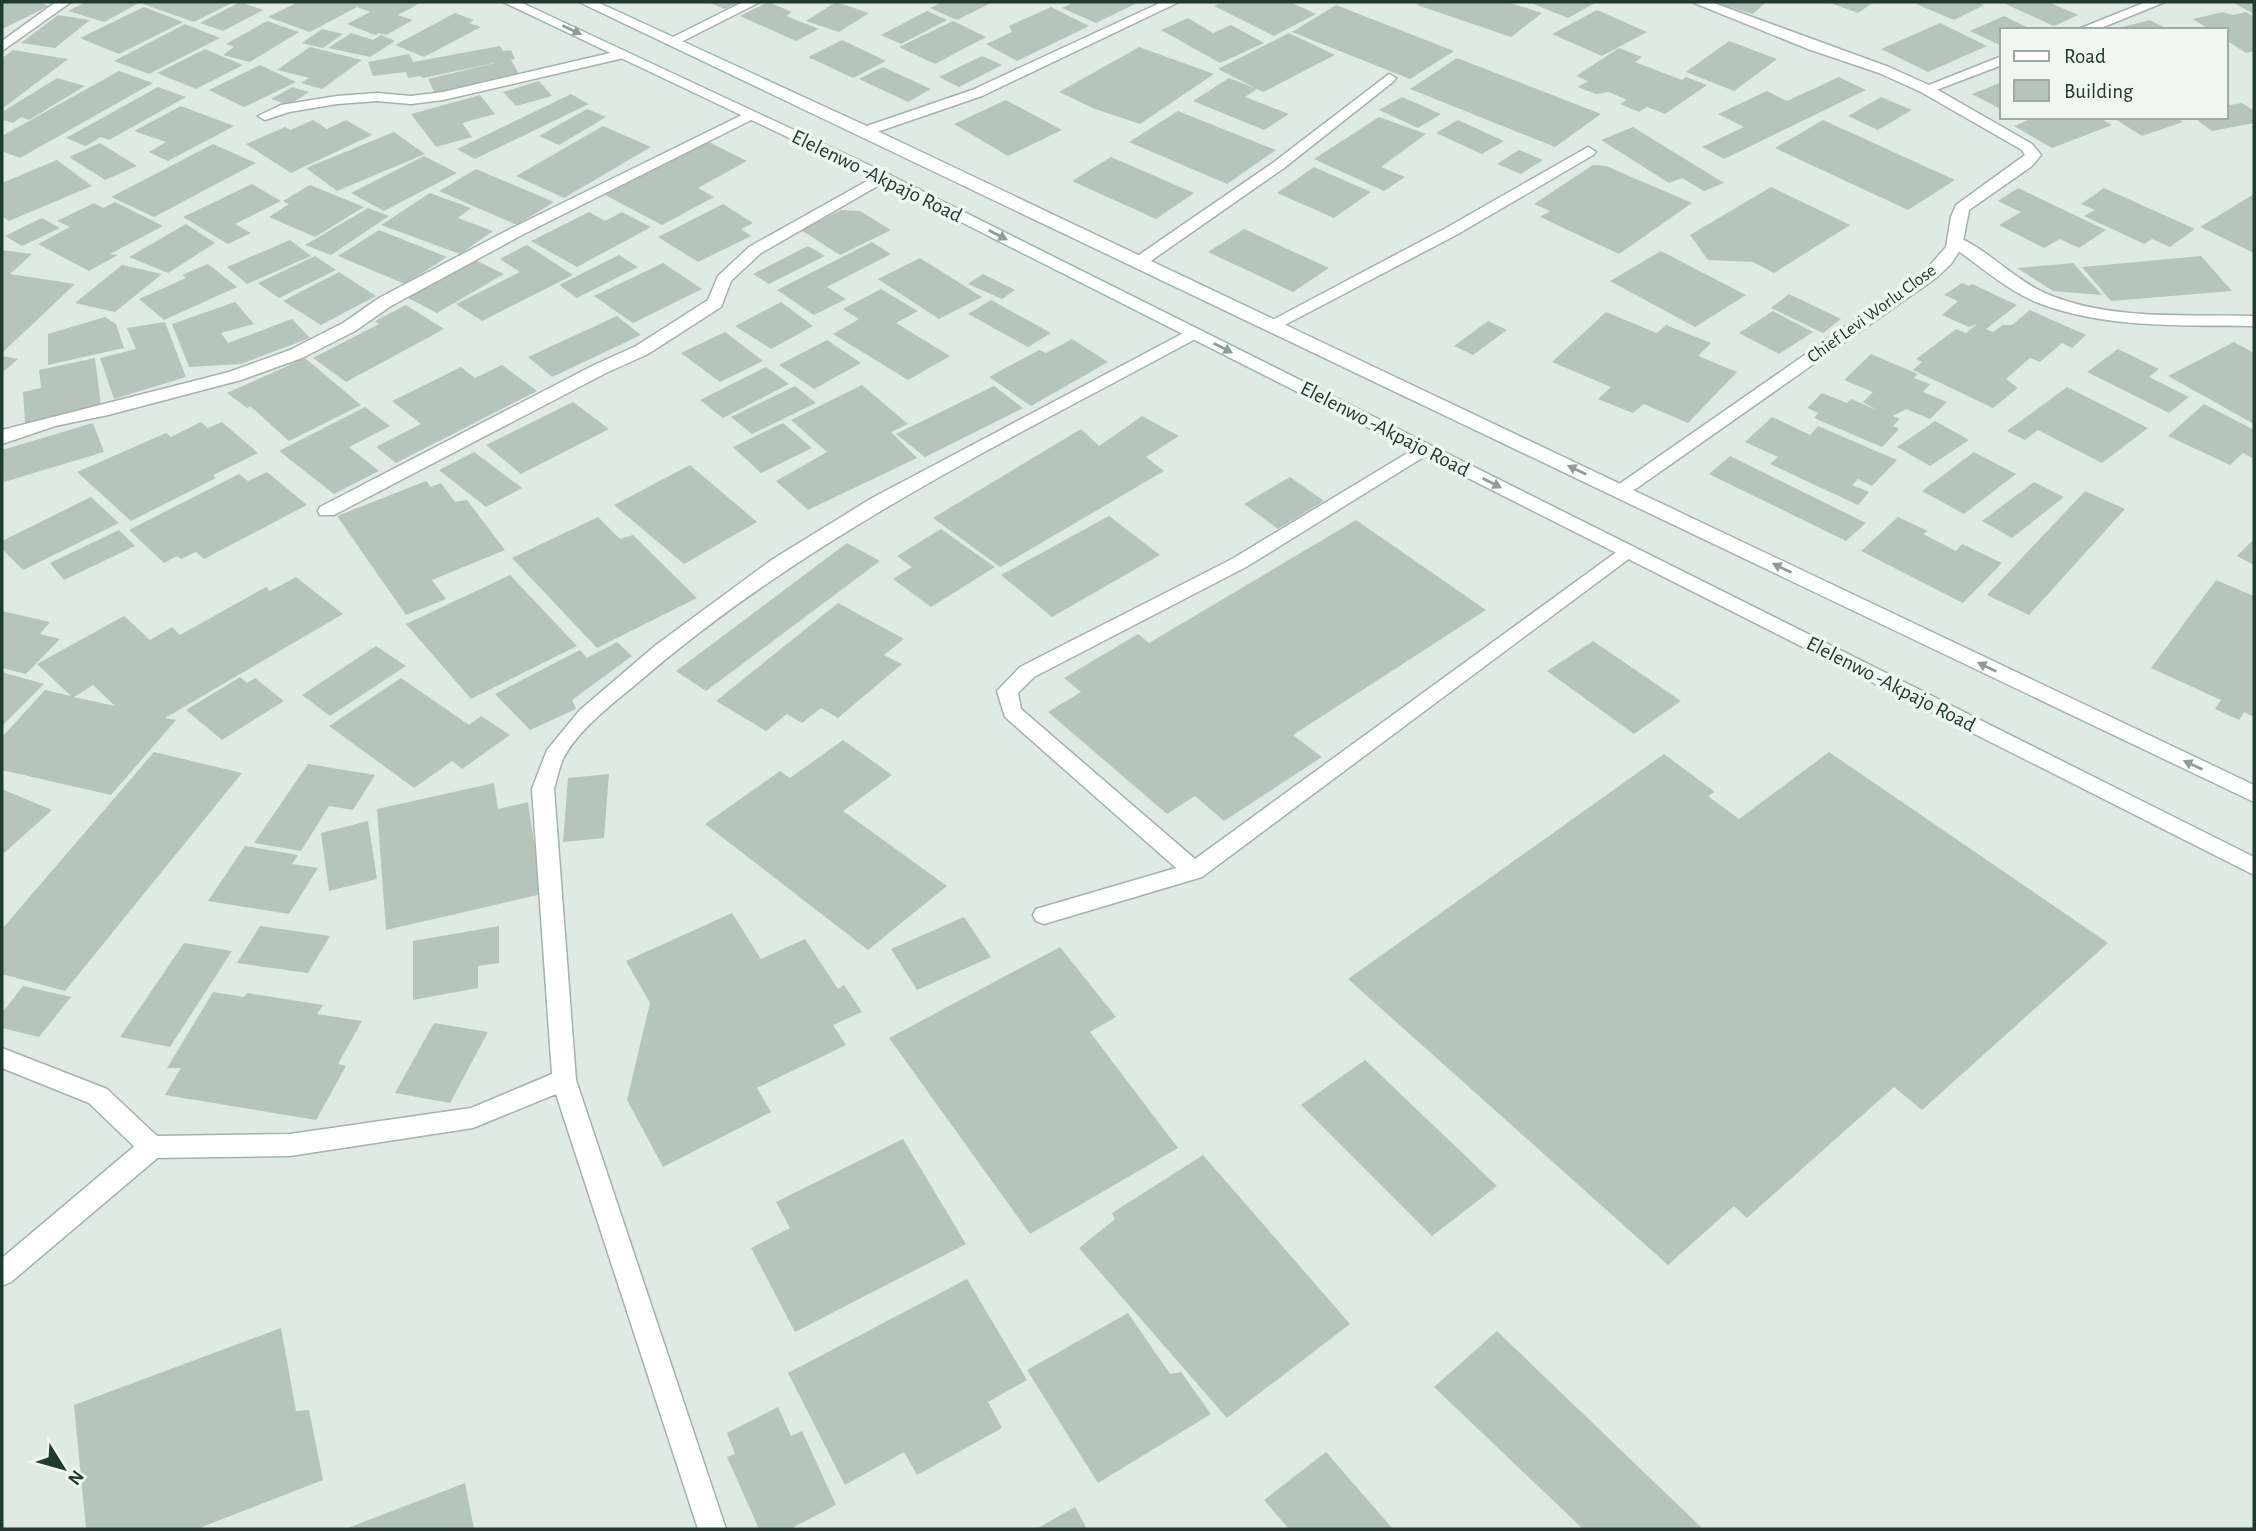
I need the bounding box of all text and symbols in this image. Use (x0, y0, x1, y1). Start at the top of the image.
one-way arrow (562, 24, 582, 36)
legend (2000, 28, 2228, 119)
text: Road (2064, 46, 2106, 67)
text: Building (2064, 81, 2134, 102)
street label: Elelenwo -Akpajo Road (789, 126, 966, 226)
one-way arrow (988, 229, 1008, 240)
street label: Chief Levi Worlu Close (1804, 261, 1940, 367)
one-way arrow (1213, 342, 1233, 353)
street label: Elelenwo -Akpajo Road (1297, 377, 1473, 481)
one-way arrow (1567, 464, 1587, 476)
one-way arrow (1482, 478, 1502, 489)
one-way arrow (1772, 563, 1792, 574)
street label: Elelenwo -Akpajo Road (1803, 632, 1979, 736)
one-way arrow (1977, 661, 1998, 672)
one-way arrow (2183, 759, 2203, 771)
north arrow (28, 1433, 98, 1503)
text: N (64, 1466, 87, 1488)

